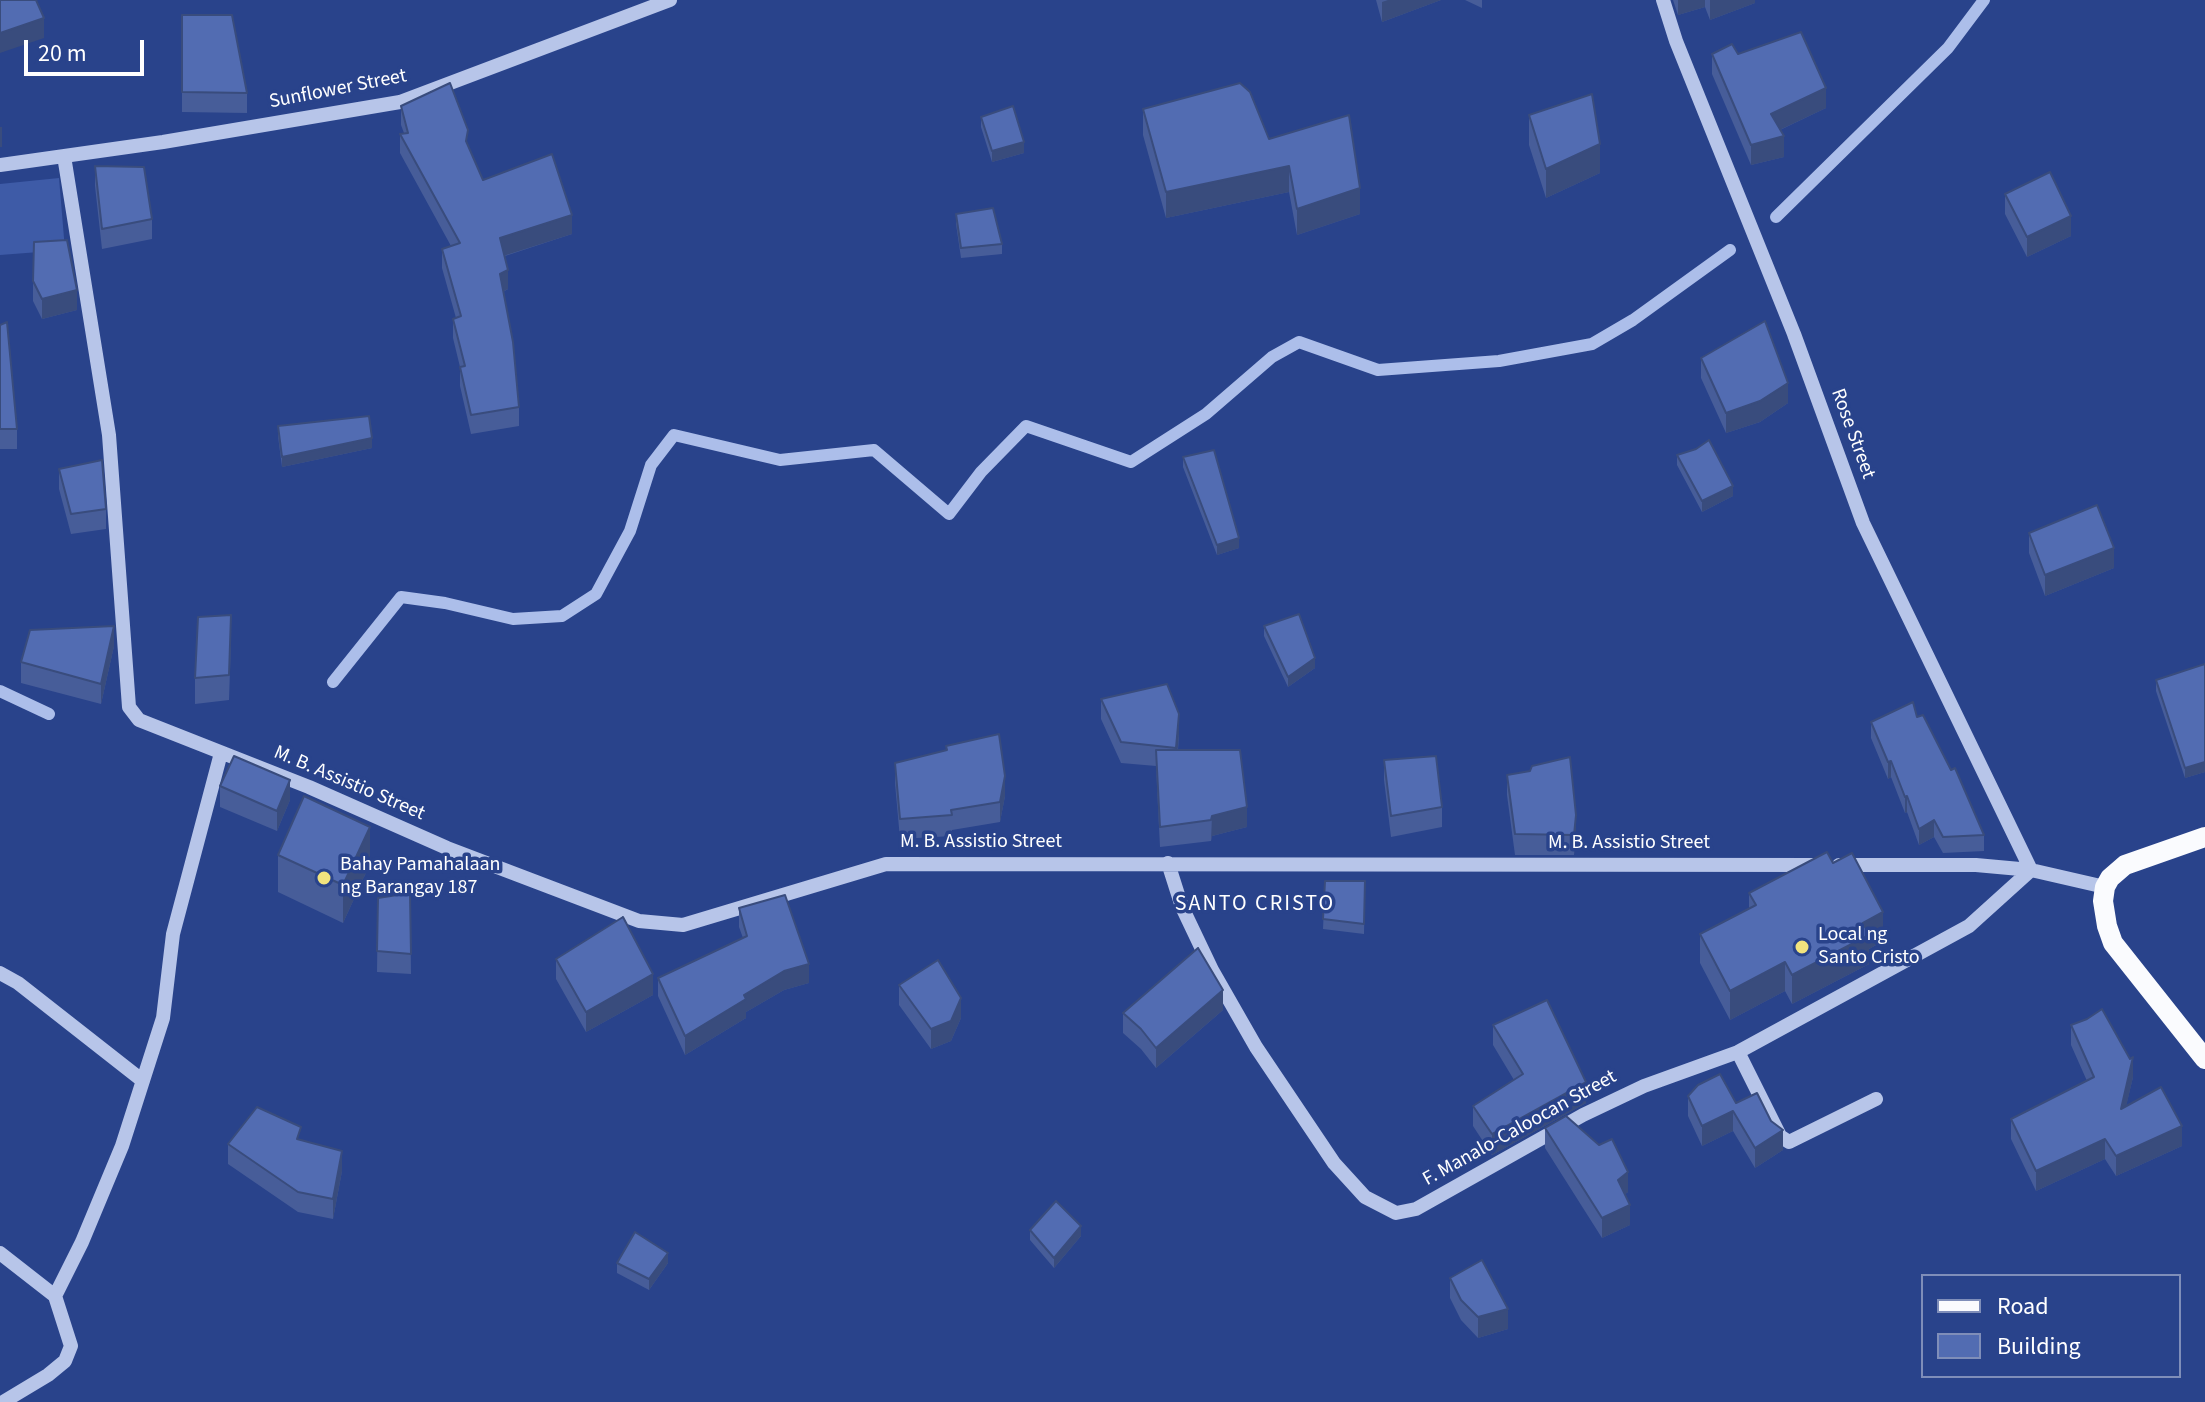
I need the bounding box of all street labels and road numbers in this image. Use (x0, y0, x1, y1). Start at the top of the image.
street label: Sunflower Street (267, 65, 409, 115)
street label: Rose Street (1825, 386, 1879, 482)
street label: M. B. Assistio Street (270, 741, 428, 827)
street label: M. B. Assistio Street (900, 831, 1062, 855)
street label: M. B. Assistio Street (1548, 832, 1710, 856)
street label: F. Manalo-Caloocan Street (1419, 1066, 1621, 1192)

